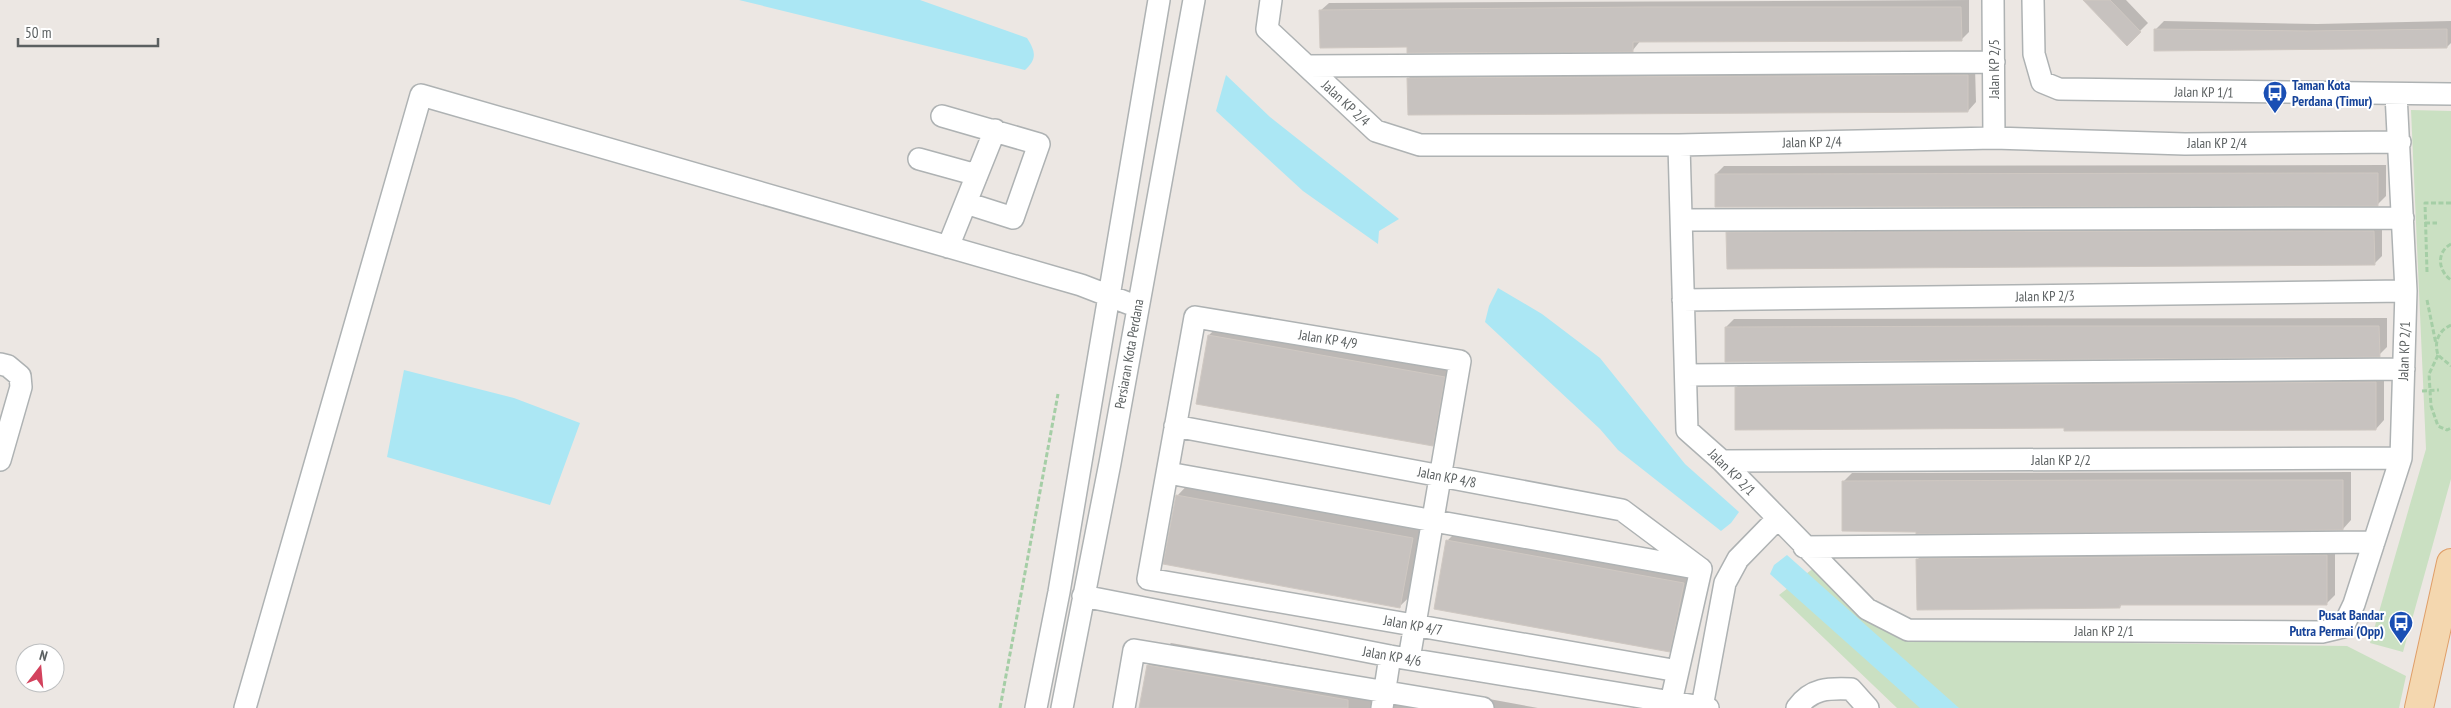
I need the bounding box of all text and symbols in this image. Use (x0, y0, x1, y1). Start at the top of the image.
scale bar (18, 15, 158, 47)
text: 50 m (25, 23, 51, 42)
street label: Jalan KP 2/5 (1985, 39, 2003, 100)
street label: Jalan KP 2/4 (1317, 75, 1374, 130)
place label: Taman Kota Perdana (Timur) (2292, 76, 2373, 110)
bus stop icon: Taman Kota Perdana (Timur) (2262, 80, 2288, 114)
street label: Jalan KP 1/1 (2173, 82, 2234, 102)
street label: Jalan KP 2/4 (1781, 132, 1843, 152)
street label: Jalan KP 2/4 (2186, 134, 2247, 152)
street label: Jalan KP 2/3 (2014, 286, 2075, 306)
street label: Persiaran Kota Perdana (1110, 298, 1148, 410)
street label: Jalan KP 2/1 (2394, 321, 2414, 382)
street label: Jalan KP 4/9 (1296, 325, 1359, 353)
street label: Jalan KP 2/1 (1704, 444, 1759, 499)
street label: Jalan KP 2/2 (2030, 451, 2091, 469)
street label: Jalan KP 4/8 (1415, 462, 1478, 492)
place label: Pusat Bandar Putra Permai (Opp) (2290, 606, 2385, 640)
bus stop icon: Pusat Bandar Putra Permai (Opp) (2388, 610, 2414, 644)
street label: Jalan KP 4/7 (1381, 611, 1444, 639)
street label: Jalan KP 2/1 (2073, 622, 2134, 640)
street label: Jalan KP 4/6 (1360, 642, 1423, 670)
north arrow (15, 643, 65, 693)
text: N (37, 646, 50, 665)

